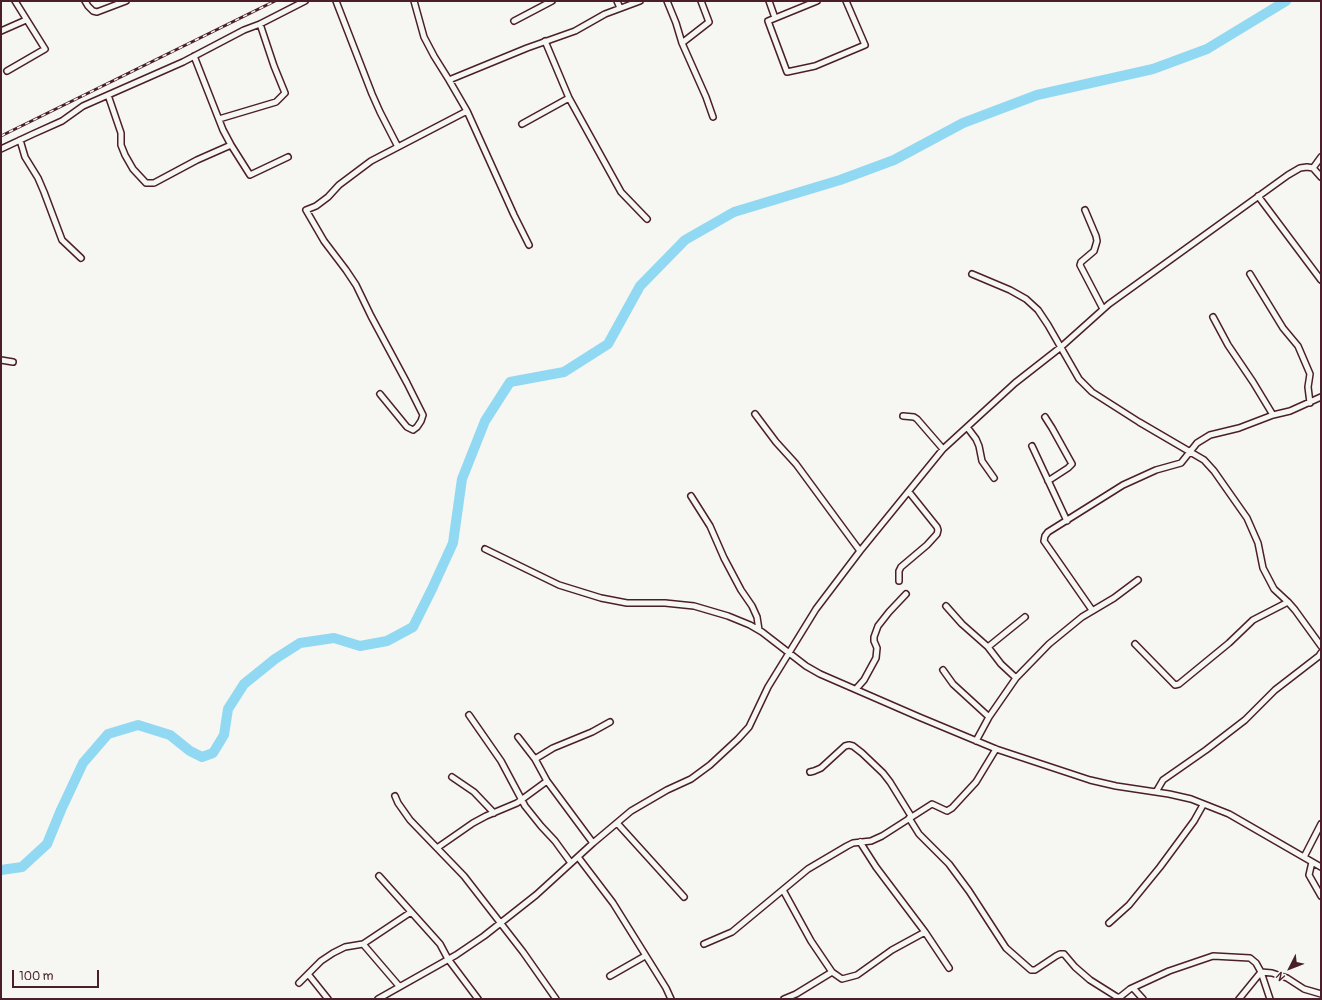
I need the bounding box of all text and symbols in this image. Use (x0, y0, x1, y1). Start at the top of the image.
north arrow (1270, 948, 1310, 988)
scale bar (14, 962, 101, 988)
text: 100 m (19, 969, 53, 984)
text: N (1273, 969, 1288, 983)

